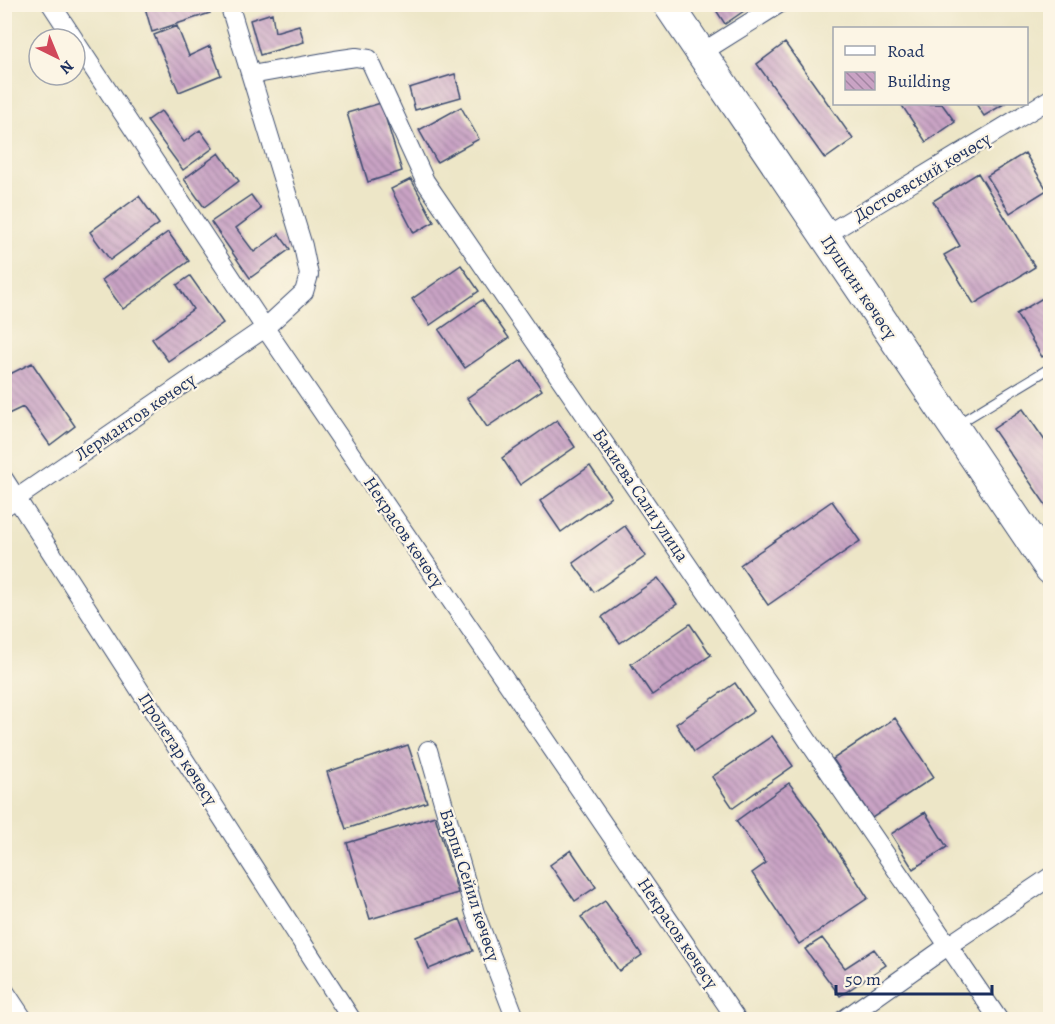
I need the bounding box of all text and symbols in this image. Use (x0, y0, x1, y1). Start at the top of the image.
north arrow (27, 27, 87, 87)
legend (833, 27, 1028, 105)
text: Road (887, 39, 925, 63)
text: N (55, 55, 78, 79)
text: Building (887, 69, 951, 93)
street label: Достоевский көчөсү (849, 126, 996, 227)
street label: Пушкин көчөсү (815, 230, 903, 345)
street label: Лермантов көчөсү (70, 367, 201, 466)
street label: Бакиева Сали улица (587, 424, 695, 567)
street label: Некрасов көчөсү (358, 472, 451, 593)
street label: Пролетар көчөсү (133, 688, 224, 811)
street label: Барпы Сейил көчөсү (434, 806, 506, 965)
street label: Некрасов көчөсү (632, 873, 725, 994)
scale bar (836, 958, 992, 996)
text: 50 m (845, 967, 881, 991)

